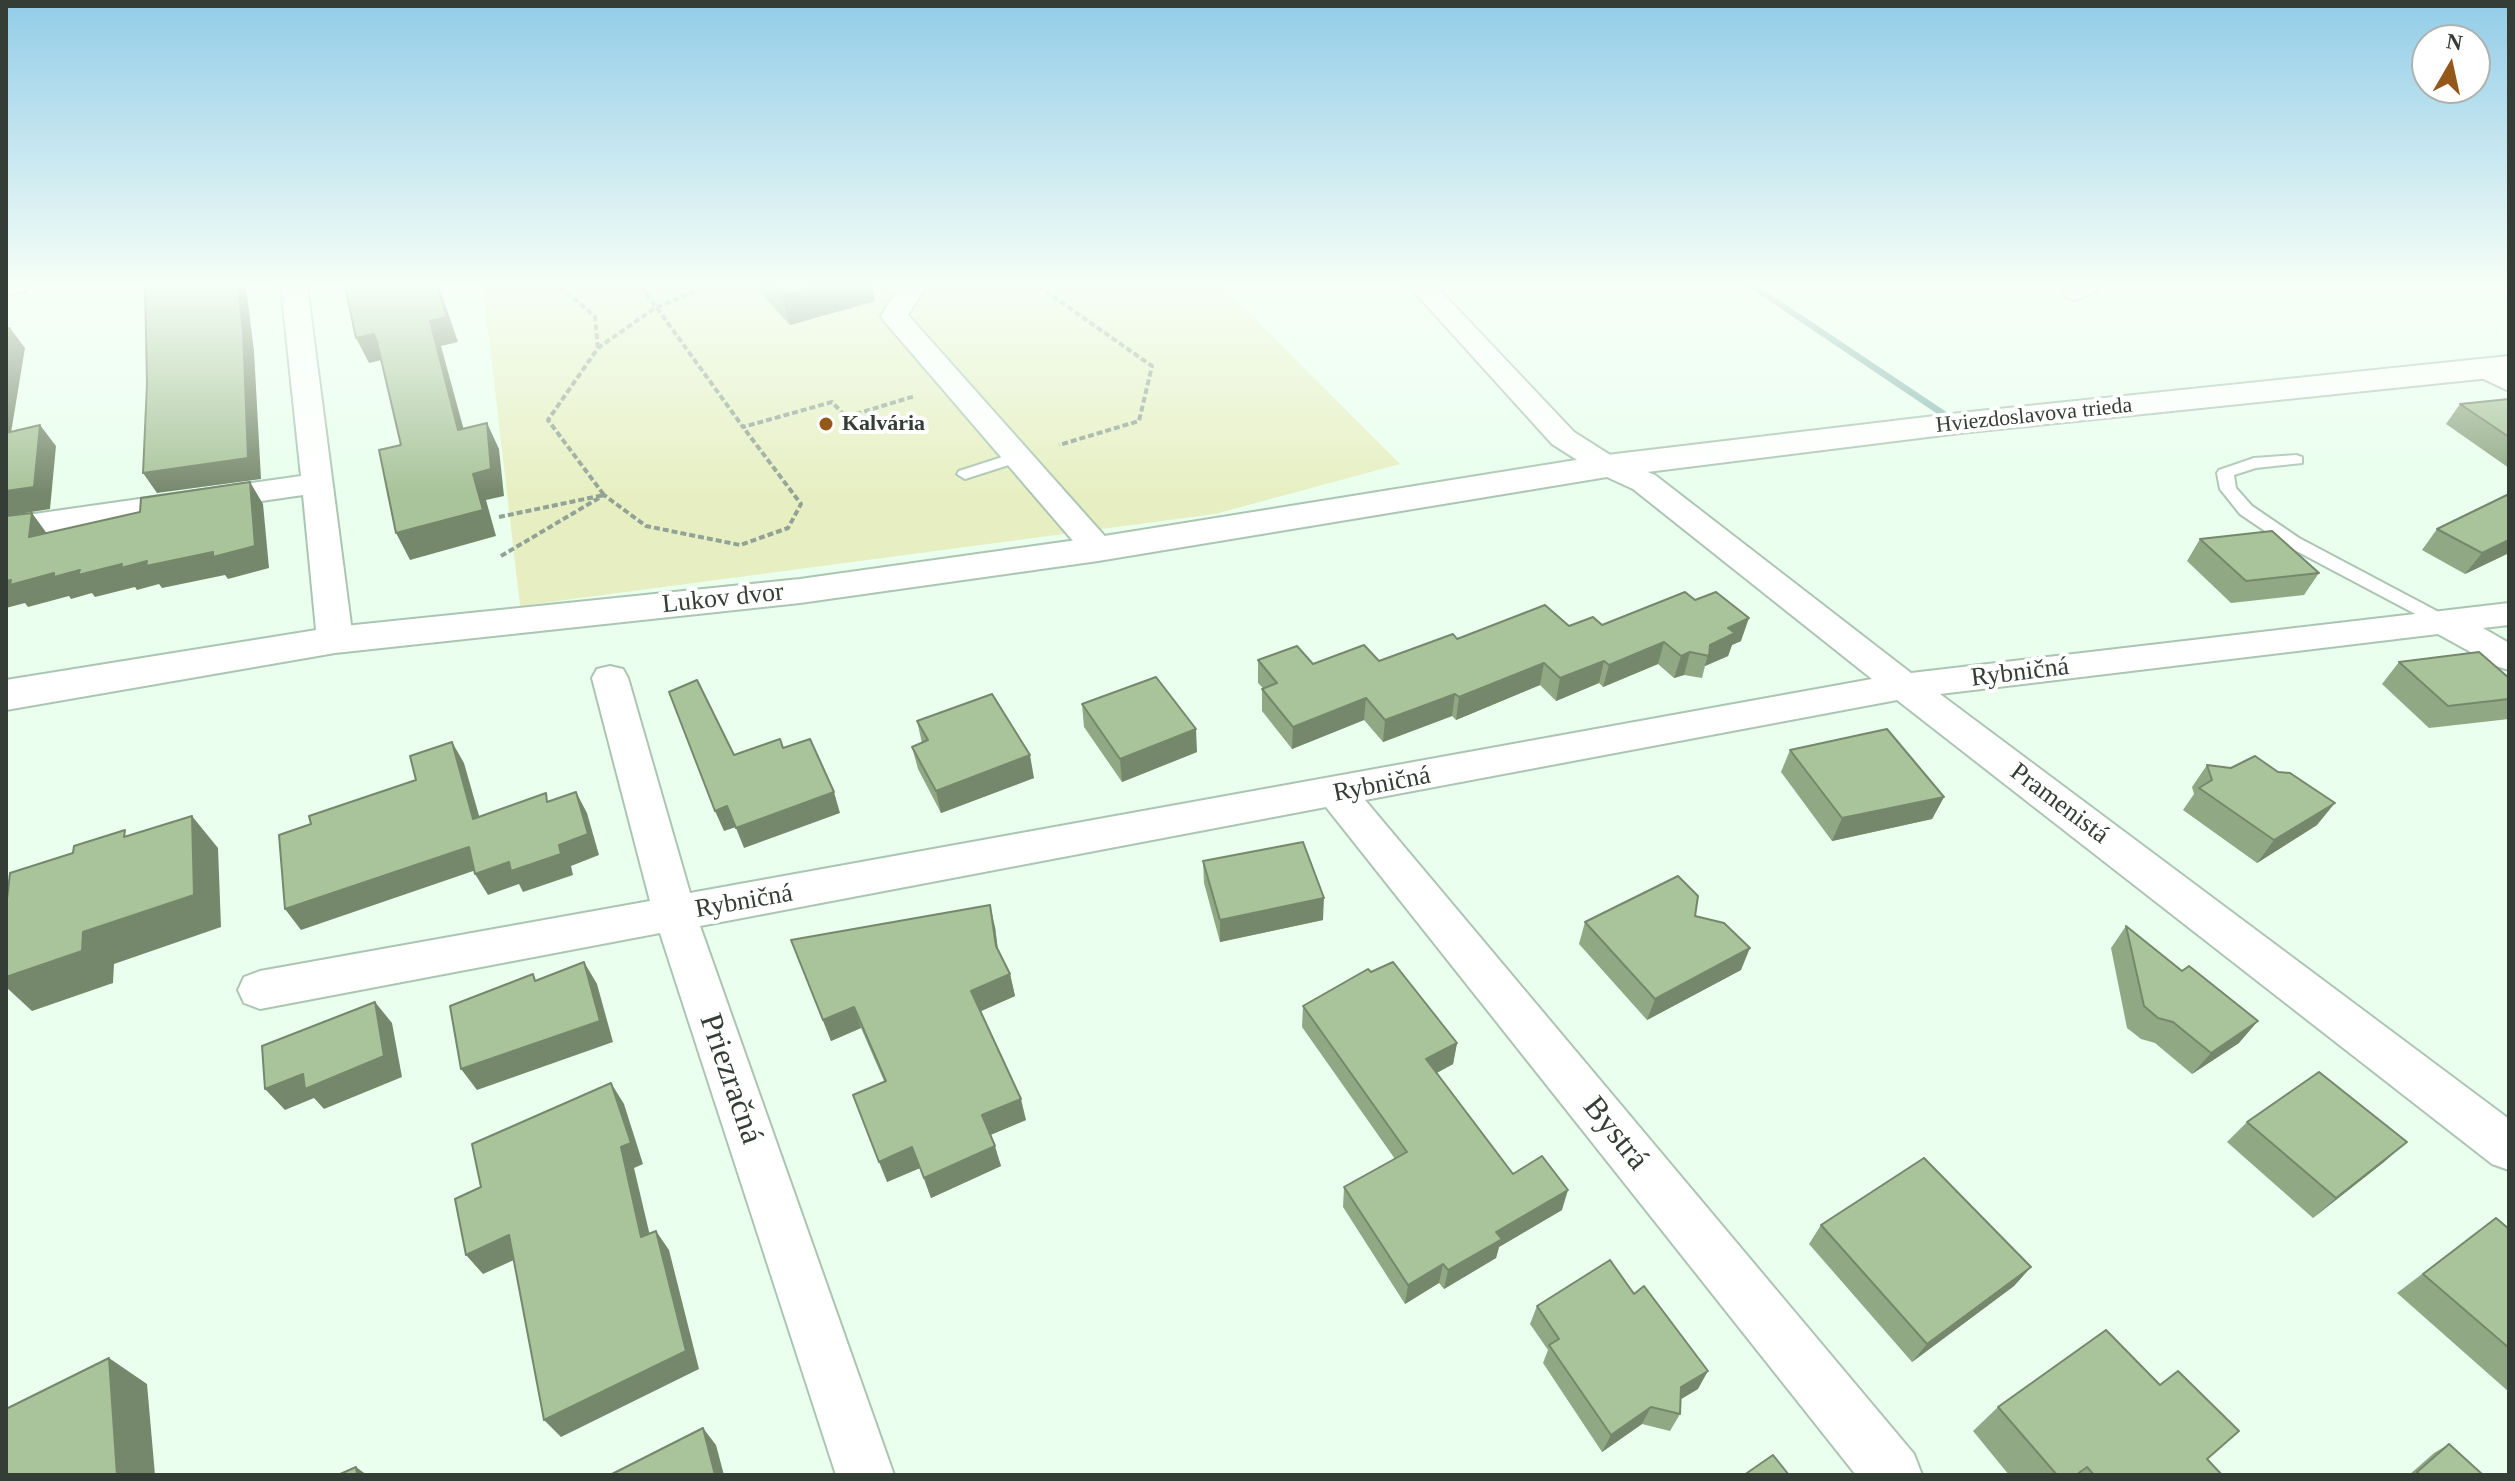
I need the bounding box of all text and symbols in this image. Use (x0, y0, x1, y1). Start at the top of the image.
north arrow (2411, 24, 2491, 104)
text: N (2445, 28, 2464, 55)
street label: Hviezdoslavova trieda (1935, 393, 2133, 439)
place label: Kalvária (842, 411, 925, 437)
marker: Kalvária (817, 415, 835, 433)
street label: Lukov dvor (661, 577, 785, 621)
street label: Rybničná (1969, 652, 2071, 694)
street label: Pramenistá (2003, 757, 2115, 851)
street label: Rybničná (1331, 760, 1433, 810)
street label: Rybničná (693, 878, 795, 926)
street label: Priezračná (690, 1009, 770, 1149)
street label: Bystrá (1574, 1089, 1656, 1179)

